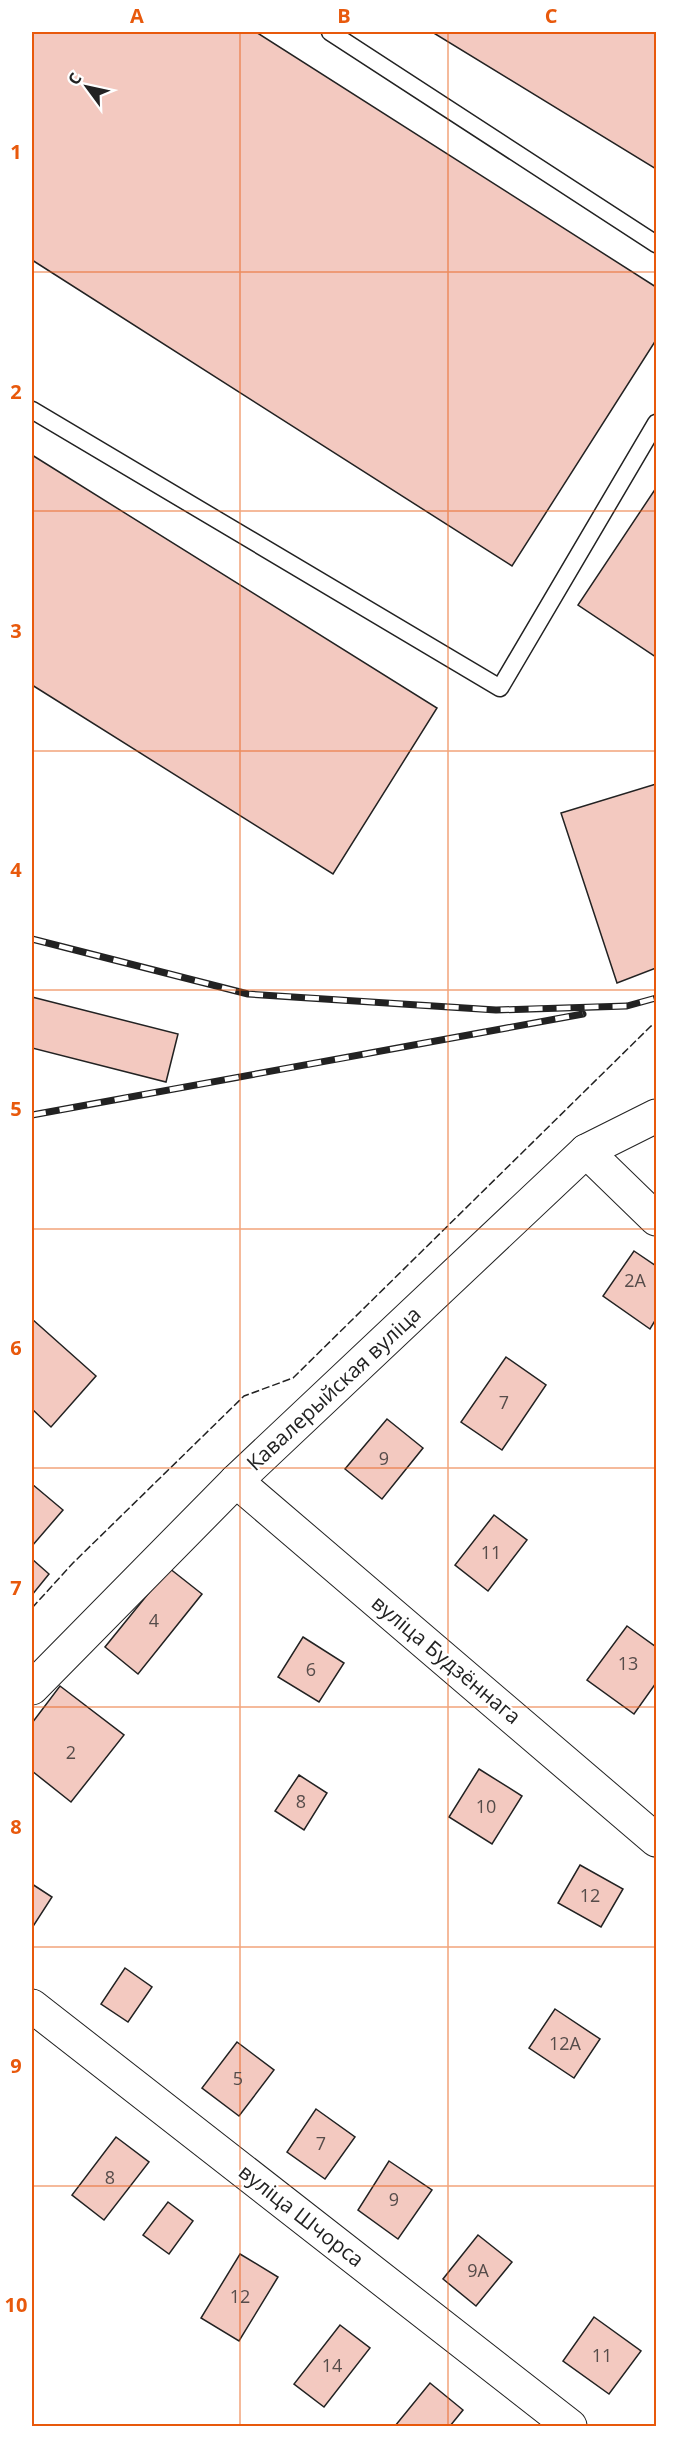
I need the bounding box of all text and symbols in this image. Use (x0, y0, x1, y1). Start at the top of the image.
text: A (130, 2, 144, 29)
text: B (337, 2, 351, 29)
text: C (545, 2, 558, 29)
north arrow (57, 57, 117, 117)
text: С (62, 69, 86, 89)
text: 1 (10, 138, 22, 165)
text: 2 (10, 378, 22, 405)
text: 3 (10, 617, 22, 644)
text: 4 (10, 856, 22, 883)
text: 5 (10, 1095, 22, 1122)
house number: 2А (624, 1268, 646, 1292)
street label: Кавалерыйская вуліца (240, 1300, 427, 1477)
text: 6 (10, 1334, 22, 1361)
house number: 7 (499, 1390, 509, 1414)
house number: 9 (379, 1446, 389, 1470)
house number: 11 (481, 1540, 501, 1564)
text: 7 (10, 1574, 22, 1601)
street label: вуліца Будзённага (366, 1589, 527, 1730)
house number: 4 (149, 1608, 159, 1632)
house number: 13 (618, 1651, 638, 1675)
house number: 6 (306, 1657, 316, 1681)
house number: 2 (66, 1740, 76, 1764)
house number: 8 (296, 1789, 306, 1813)
house number: 10 (476, 1794, 496, 1818)
text: 8 (10, 1813, 22, 1840)
house number: 12 (580, 1883, 600, 1907)
house number: 12А (549, 2031, 582, 2055)
text: 9 (10, 2052, 22, 2079)
house number: 5 (233, 2066, 243, 2090)
house number: 7 (316, 2131, 326, 2155)
street label: вуліца Шчорса (233, 2157, 370, 2273)
house number: 8 (105, 2165, 115, 2189)
house number: 9 (389, 2187, 399, 2211)
house number: 9А (467, 2258, 489, 2282)
house number: 12 (230, 2284, 250, 2308)
text: 10 (5, 2291, 27, 2318)
house number: 11 (592, 2343, 612, 2367)
house number: 14 (322, 2353, 342, 2377)

